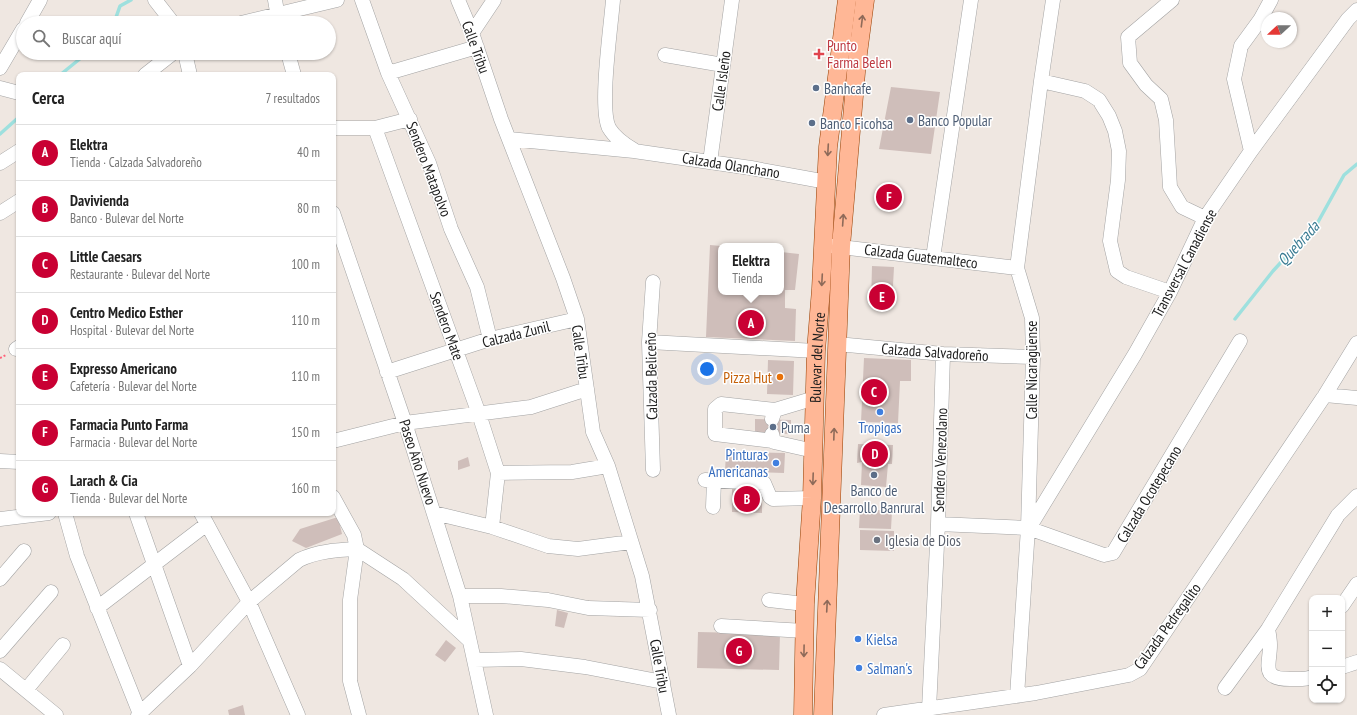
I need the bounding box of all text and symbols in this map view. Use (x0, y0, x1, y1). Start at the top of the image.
north arrow (1261, 12, 1297, 48)
one-way arrow (858, 15, 866, 28)
search box (16, 16, 336, 60)
street label: Calle Tribu (458, 18, 494, 76)
icon: search (30, 27, 52, 49)
text: Buscar aquí (62, 29, 122, 48)
place label: Punto Farma Belen (827, 36, 892, 72)
marker: Punto Farma Belen (814, 49, 824, 59)
street label: Calle Isleño (707, 50, 735, 112)
place label: Banhcafe (824, 79, 872, 98)
marker: Banhcafe (811, 83, 821, 93)
text: Cerca (32, 87, 65, 109)
text: 7 resultados (266, 90, 320, 107)
place label: Banco Popular (918, 111, 993, 130)
place label: Banco Ficohsa (820, 114, 893, 133)
marker: Banco Popular (905, 115, 915, 125)
marker: Banco Ficohsa (807, 118, 817, 128)
street label: Sendero Matapolvo (402, 119, 456, 219)
text: Elektra (70, 135, 108, 154)
one-way arrow (825, 143, 832, 156)
text: A (42, 144, 48, 161)
text: 40 m (297, 144, 320, 161)
street label: Calzada Olanchano (681, 148, 781, 182)
text: Tienda · Calzada Salvadoreño (70, 154, 202, 171)
pin: F (876, 182, 902, 212)
text: Davivienda (70, 191, 129, 210)
text: B (42, 200, 48, 217)
text: 80 m (297, 200, 320, 217)
street label: Transversal Canadiense (1147, 206, 1221, 320)
text: Banco · Bulevar del Norte (70, 210, 184, 227)
one-way arrow (839, 214, 846, 227)
water label: Quebrada (1273, 215, 1324, 270)
street label: Calzada Guatemalteco (863, 240, 979, 272)
popup (718, 243, 784, 295)
text: Little Caesars (70, 247, 142, 266)
text: Elektra (732, 251, 770, 270)
text: C (42, 256, 48, 273)
text: 100 m (291, 256, 320, 273)
text: Restaurante · Bulevar del Norte (70, 266, 210, 283)
text: Tienda (732, 270, 763, 287)
one-way arrow (818, 273, 826, 286)
pin: E (869, 282, 895, 312)
street label: Sendero Mate (426, 289, 468, 363)
text: Centro Medico Esther (70, 303, 183, 322)
pin: A (738, 308, 764, 338)
street label: Bulevar del Norte (805, 311, 829, 403)
text: D (42, 312, 48, 329)
text: 110 m (291, 312, 320, 329)
street label: Calzada Zunil (480, 316, 552, 352)
street label: Calle Nicaragüense (1022, 321, 1041, 419)
text: Hospital · Bulevar del Norte (70, 322, 194, 339)
street label: Calle Tribu (568, 324, 594, 380)
street label: Calzada Beliceño (641, 332, 661, 420)
street label: Calzada Salvadoreño (881, 339, 989, 365)
text: Expresso Americano (70, 359, 177, 378)
your location (697, 359, 717, 379)
text: E (42, 368, 48, 385)
text: 110 m (291, 368, 320, 385)
place label: Pizza Hut (723, 368, 772, 387)
marker: Pizza Hut (775, 372, 785, 382)
pin: C (861, 377, 887, 407)
text: Cafetería · Bulevar del Norte (70, 378, 197, 395)
marker: Tropigas (875, 407, 885, 417)
street label: Sendero Venezolano (929, 407, 951, 513)
text: Farmacia Punto Farma (70, 415, 188, 434)
street label: Paseo Año Nuevo (395, 417, 441, 507)
place label: Puma (781, 418, 810, 437)
place label: Tropigas (858, 418, 902, 437)
marker: Puma (768, 422, 778, 432)
text: F (42, 424, 48, 441)
text: 150 m (291, 424, 320, 441)
one-way arrow (831, 428, 838, 441)
text: Farmacia · Bulevar del Norte (70, 434, 197, 451)
pin: D (862, 439, 888, 469)
street label: Calzada Ocotepecano (1112, 442, 1186, 546)
place label: Pinturas Americanas (709, 445, 768, 481)
marker: Pinturas Americanas (771, 458, 781, 468)
marker: Banco de Desarrollo Banrural (869, 470, 879, 480)
text: Larach & Cia (70, 471, 138, 490)
one-way arrow (809, 472, 817, 485)
text: G (42, 480, 48, 497)
text: 160 m (291, 480, 320, 497)
place label: Banco de Desarrollo Banrural (824, 481, 925, 517)
pin: B (734, 484, 760, 514)
text: Tienda · Bulevar del Norte (70, 490, 187, 507)
place label: Iglesia de Dios (885, 531, 961, 550)
marker: Iglesia de Dios (872, 535, 882, 545)
street label: Calzada Pedregalito (1129, 579, 1205, 673)
map controls (1309, 595, 1345, 703)
button: + (1309, 595, 1345, 631)
one-way arrow (823, 600, 830, 613)
place label: Kielsa (866, 630, 897, 649)
button: − (1309, 631, 1345, 667)
marker: Kielsa (853, 634, 863, 644)
pin: G (726, 636, 752, 666)
street label: Calle Tribu (646, 638, 674, 694)
one-way arrow (800, 644, 808, 657)
place label: Salman's (867, 659, 912, 678)
marker: Salman's (854, 663, 864, 673)
button: locate (1309, 667, 1345, 703)

